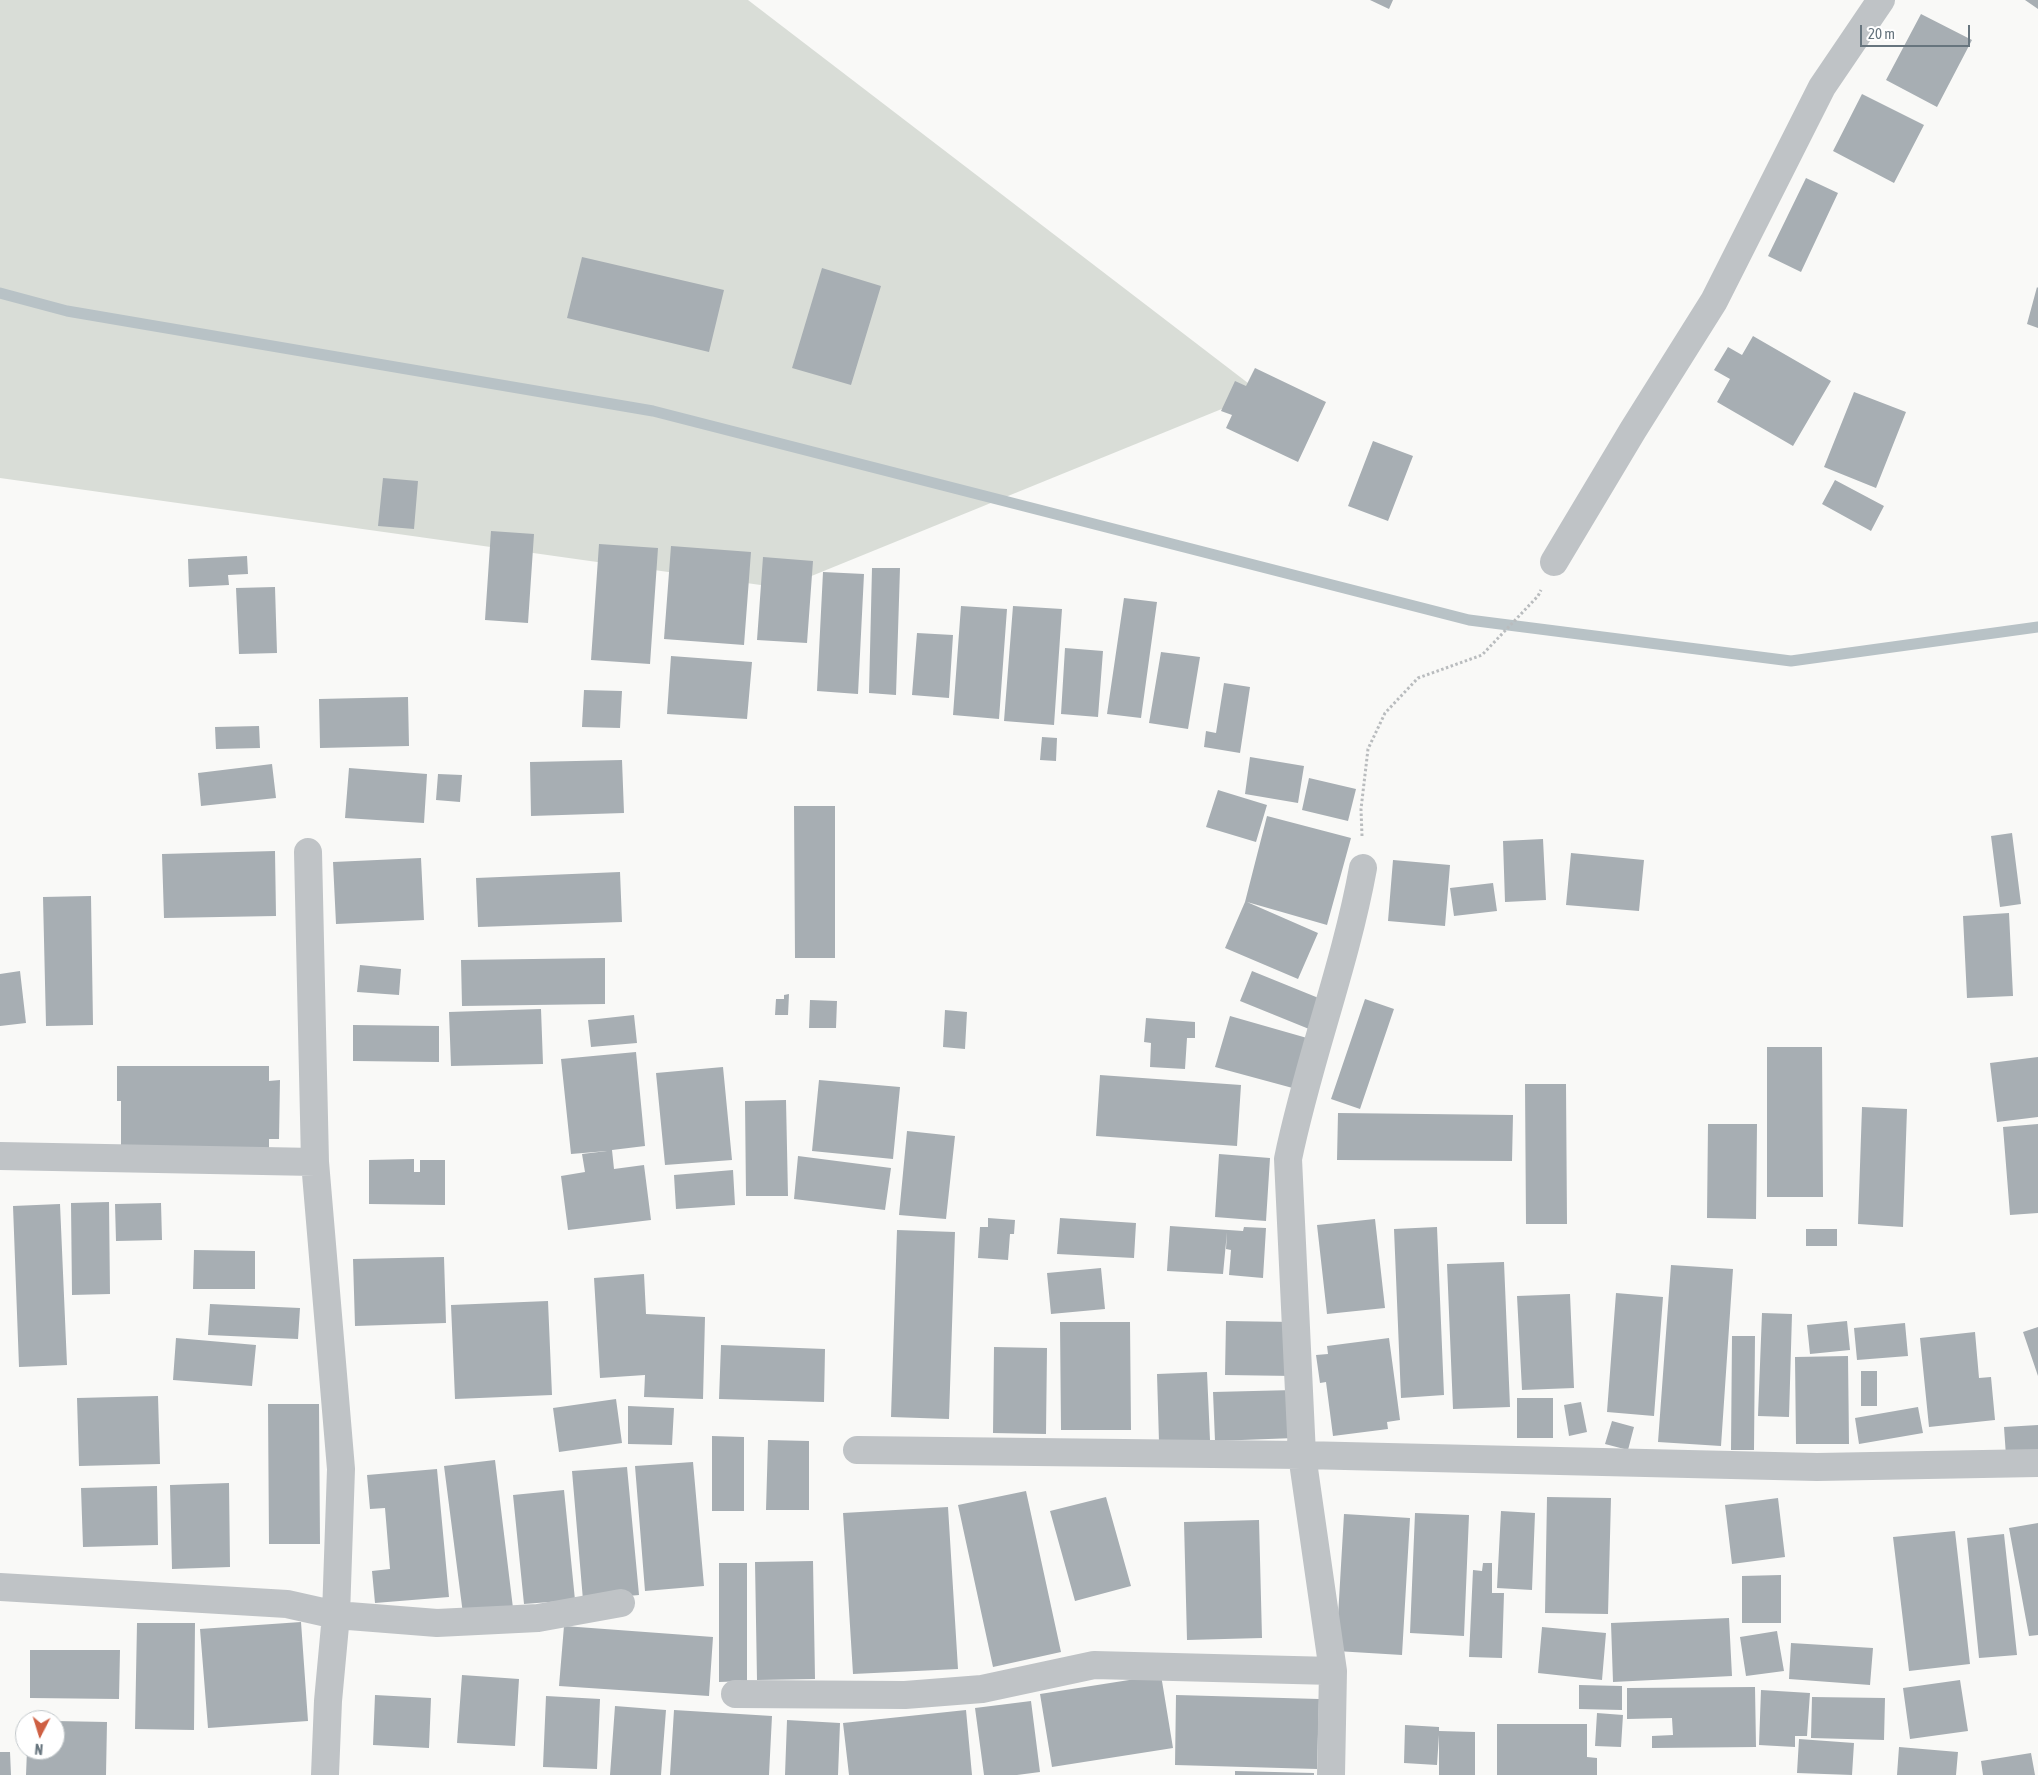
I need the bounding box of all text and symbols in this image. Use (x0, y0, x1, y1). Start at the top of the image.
scale bar (1863, 15, 1973, 47)
text: 20 m (1868, 25, 1895, 42)
north arrow (15, 1710, 65, 1760)
text: N (34, 1741, 44, 1757)

